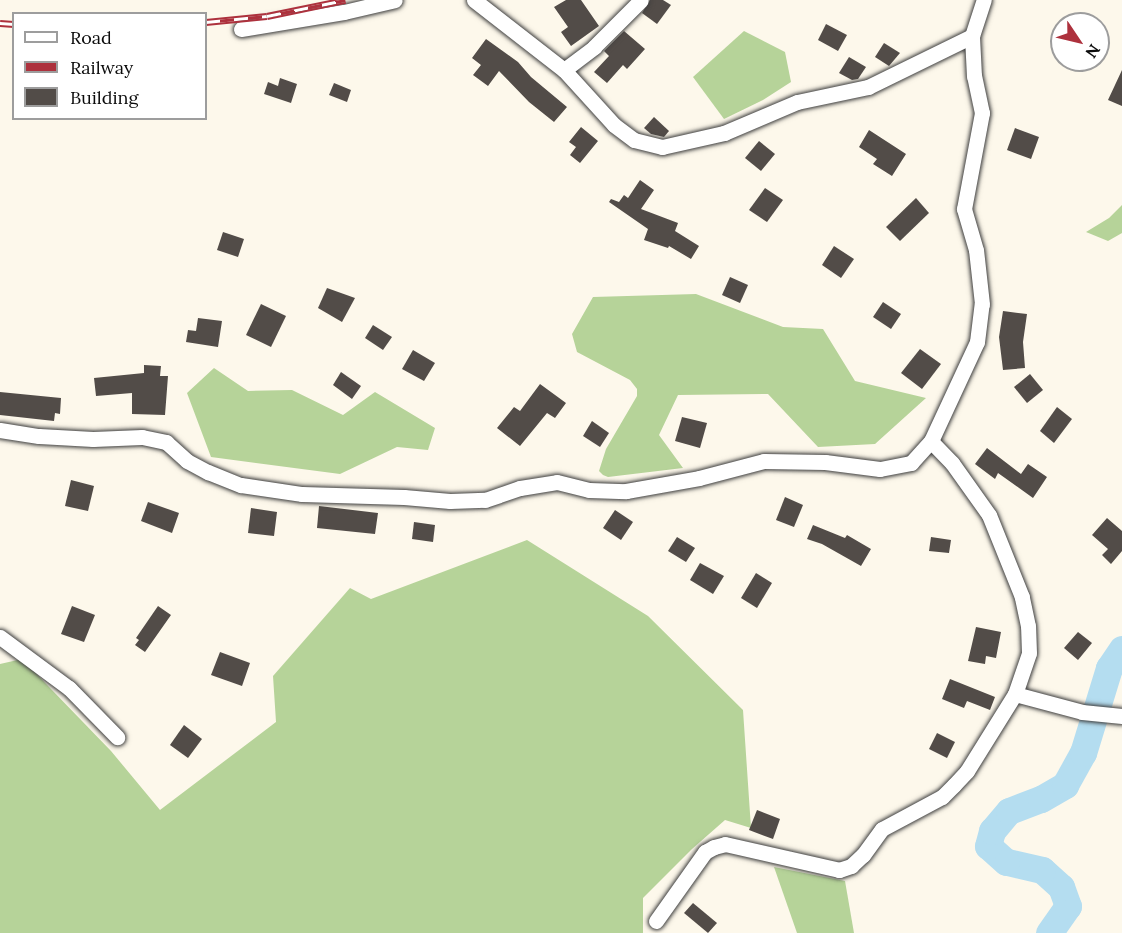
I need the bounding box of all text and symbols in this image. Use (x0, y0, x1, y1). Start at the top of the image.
legend (12, 12, 207, 120)
north arrow (1050, 12, 1110, 72)
text: Road (70, 26, 112, 49)
text: N (1081, 40, 1105, 62)
text: Railway (70, 56, 133, 79)
text: Building (70, 86, 138, 109)

